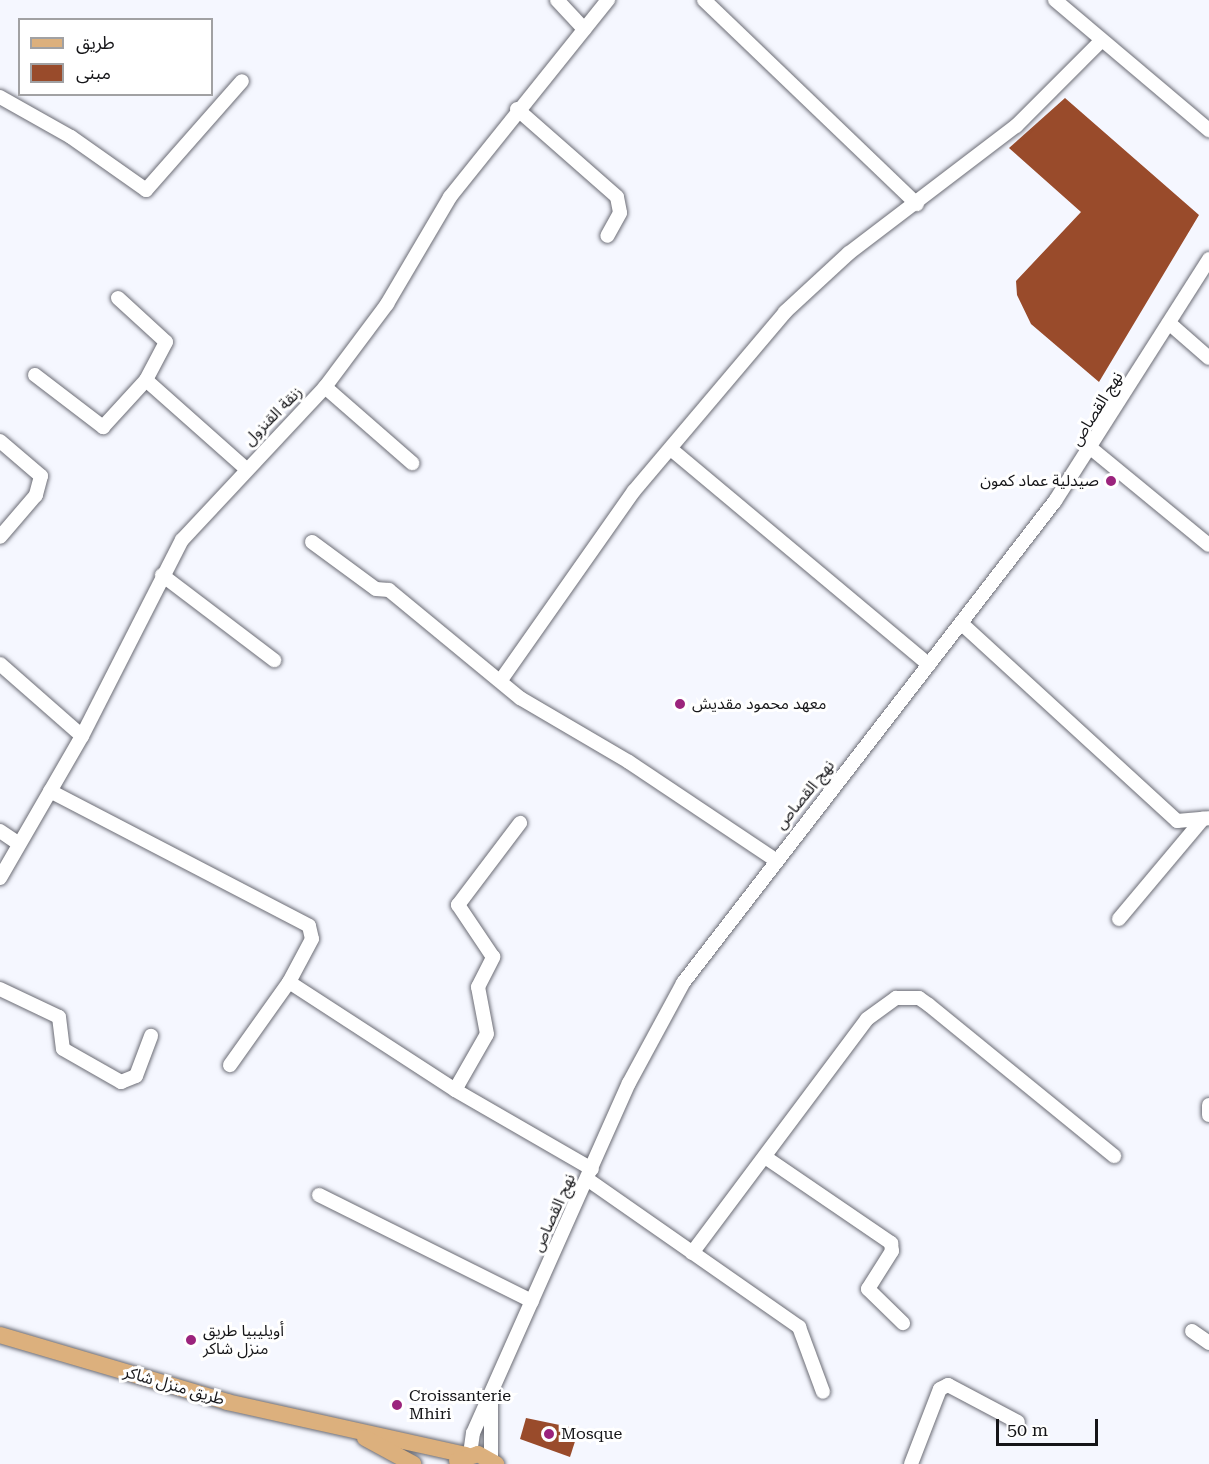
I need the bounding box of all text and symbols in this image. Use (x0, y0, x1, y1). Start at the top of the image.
legend (18, 18, 213, 96)
text: طريق (76, 32, 115, 53)
text: مبنى (76, 62, 111, 83)
street label: نهج القصاص (1067, 369, 1127, 449)
street label: زنقة القنزول (240, 383, 306, 449)
place label: صيدلية عماد كمون (980, 471, 1099, 491)
marker: صيدلية عماد كمون (1104, 474, 1118, 488)
place label: معهد محمود مقديش (692, 694, 826, 714)
marker: معهد محمود مقديش (673, 697, 687, 711)
street label: نهج القصاص (771, 757, 839, 833)
street label: نهج القصاص (528, 1171, 580, 1255)
place label: أويليبيا طريق منزل شاكر (203, 1321, 284, 1359)
marker: أويليبيا طريق منزل شاكر (184, 1333, 198, 1347)
street label: طريق منزل شاكر (121, 1362, 227, 1410)
place label: Croissanterie Mhiri (409, 1386, 511, 1424)
marker: Croissanterie Mhiri (390, 1398, 404, 1412)
scale bar (999, 1407, 1101, 1445)
text: 50 m (1007, 1419, 1048, 1440)
place label: Mosque (561, 1424, 622, 1444)
marker: Mosque (542, 1427, 556, 1441)

